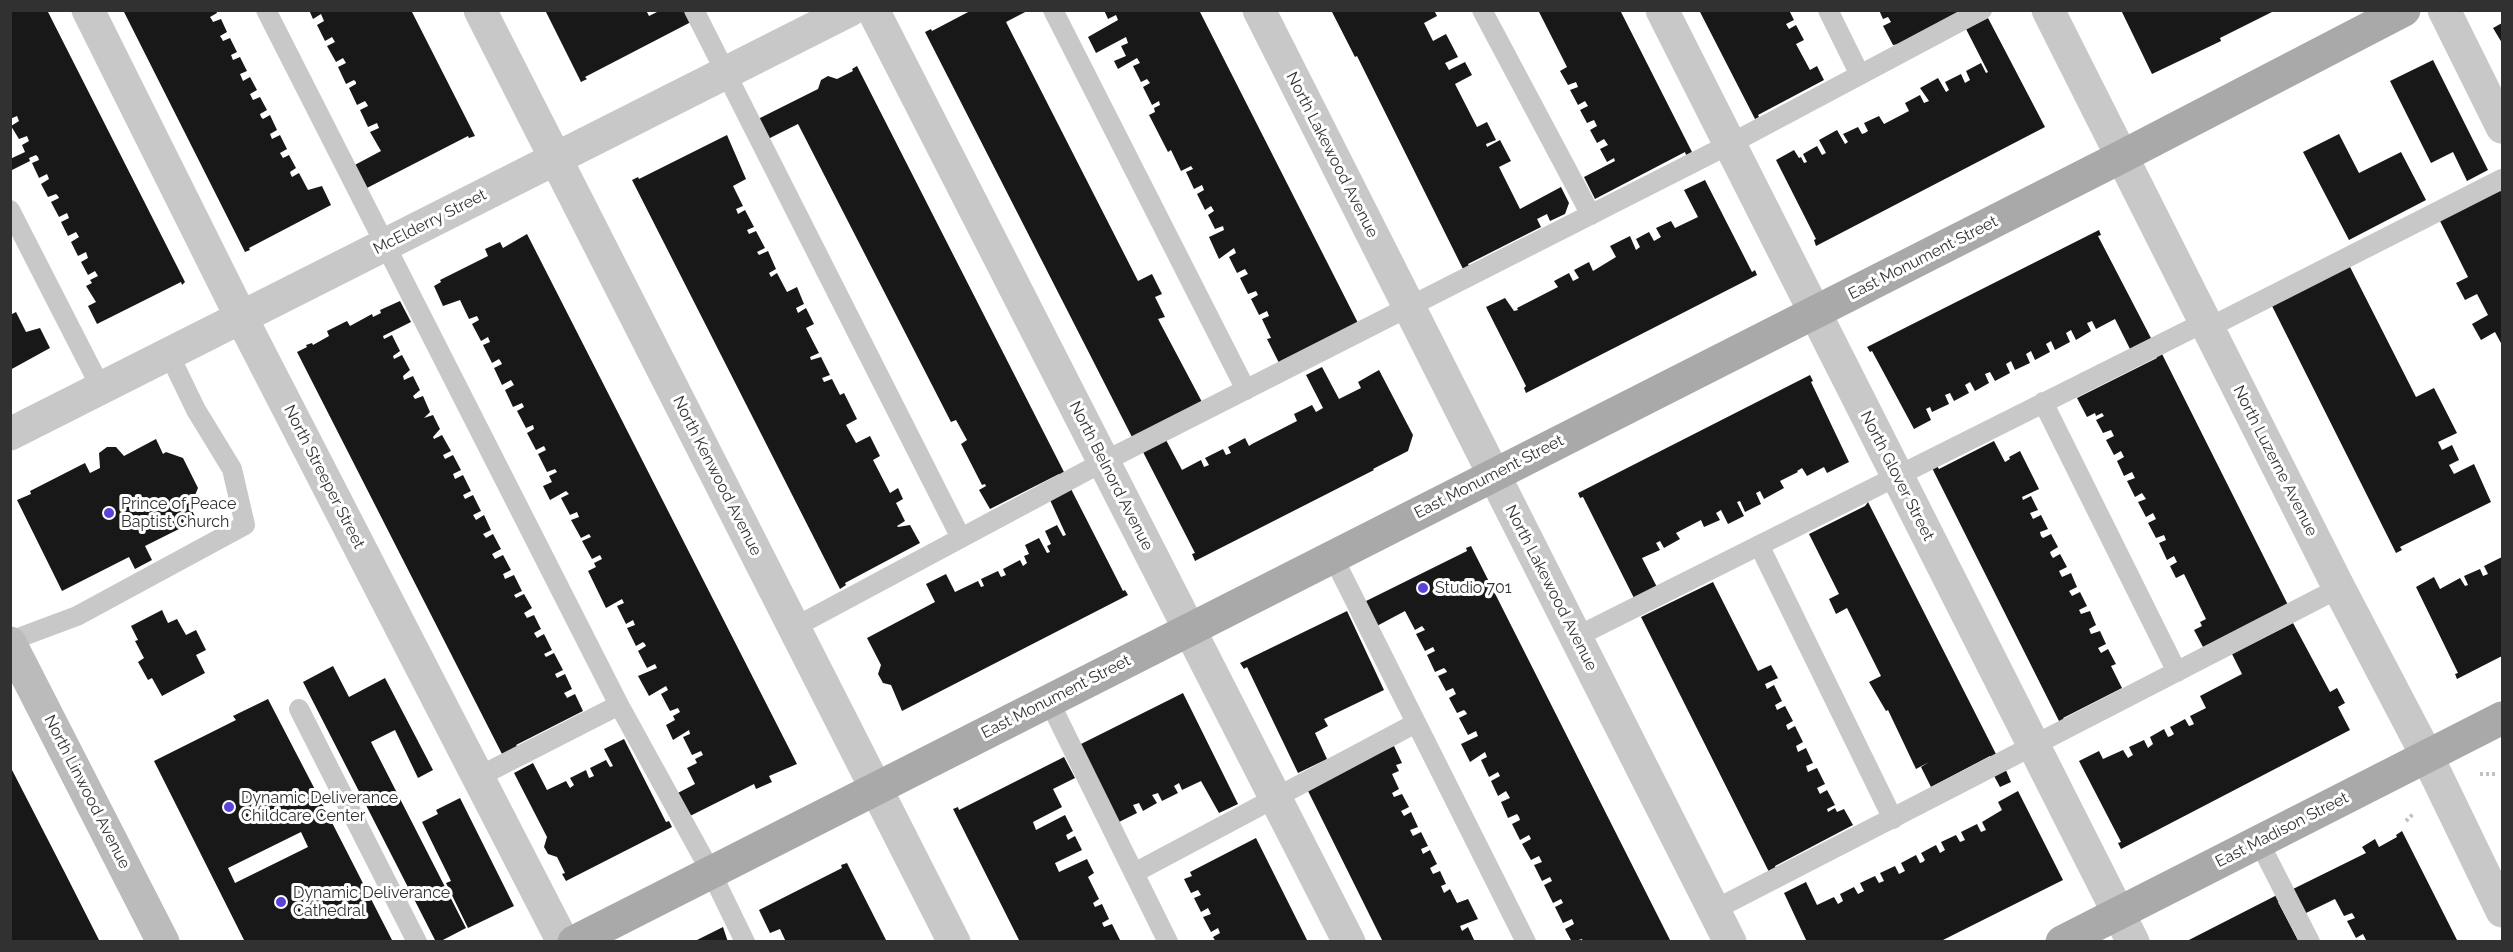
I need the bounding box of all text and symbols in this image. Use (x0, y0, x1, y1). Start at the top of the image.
street label: North Lakewood Avenue (1282, 69, 1382, 241)
street label: McElderry Street (370, 185, 490, 259)
street label: East Monument Street (1845, 212, 2001, 304)
street label: North Luzerne Avenue (2229, 382, 2321, 540)
street label: North Kenwood Avenue (668, 393, 766, 559)
street label: North Belnord Avenue (1065, 398, 1157, 554)
street label: North Streeper Street (279, 402, 369, 552)
street label: North Glover Street (1856, 408, 1938, 544)
street label: East Monument Street (1411, 431, 1567, 523)
place label: Prince of Peace Baptist Church (121, 494, 236, 532)
street label: North Lakewood Avenue (1501, 502, 1601, 674)
marker: Prince of Peace Baptist Church (102, 506, 116, 520)
place label: Studio 701 (1435, 578, 1512, 598)
marker: Studio 701 (1416, 581, 1430, 595)
street label: East Monument Street (978, 651, 1134, 743)
street label: North Linwood Avenue (40, 712, 134, 872)
place label: Dynamic Deliverance Childcare Center (241, 788, 398, 826)
street label: East Madison Street (2212, 788, 2352, 872)
marker: Dynamic Deliverance Childcare Center (222, 800, 236, 814)
place label: Dynamic Deliverance Cathedral (293, 883, 450, 921)
marker: Dynamic Deliverance Cathedral (274, 895, 288, 909)

